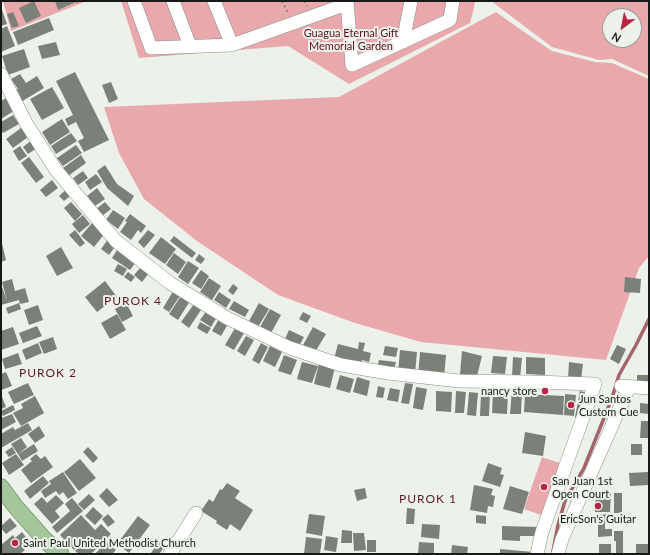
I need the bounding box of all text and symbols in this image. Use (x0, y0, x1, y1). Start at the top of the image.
north arrow (602, 8, 642, 48)
park label: Guagua Eternal Gift Memorial Garden (304, 26, 398, 52)
text: N (609, 30, 623, 46)
district label: PUROK 4 (104, 294, 162, 308)
district label: PUROK 2 (19, 366, 77, 380)
place label: nancy store (481, 384, 537, 398)
marker: nancy store (540, 386, 550, 396)
place label: Jun Santos Custom Cue (579, 392, 638, 418)
marker: Jun Santos Custom Cue (566, 400, 576, 410)
place label: San Juan 1st Open Court (552, 474, 612, 500)
marker: San Juan 1st Open Court (539, 482, 549, 492)
district label: PUROK 1 (399, 492, 457, 506)
marker: EricSon's Guitar (593, 501, 603, 511)
place label: EricSon's Guitar (560, 512, 636, 526)
place label: Saint Paul United Methodist Church (23, 536, 196, 550)
marker: Saint Paul United Methodist Church (10, 538, 20, 548)

